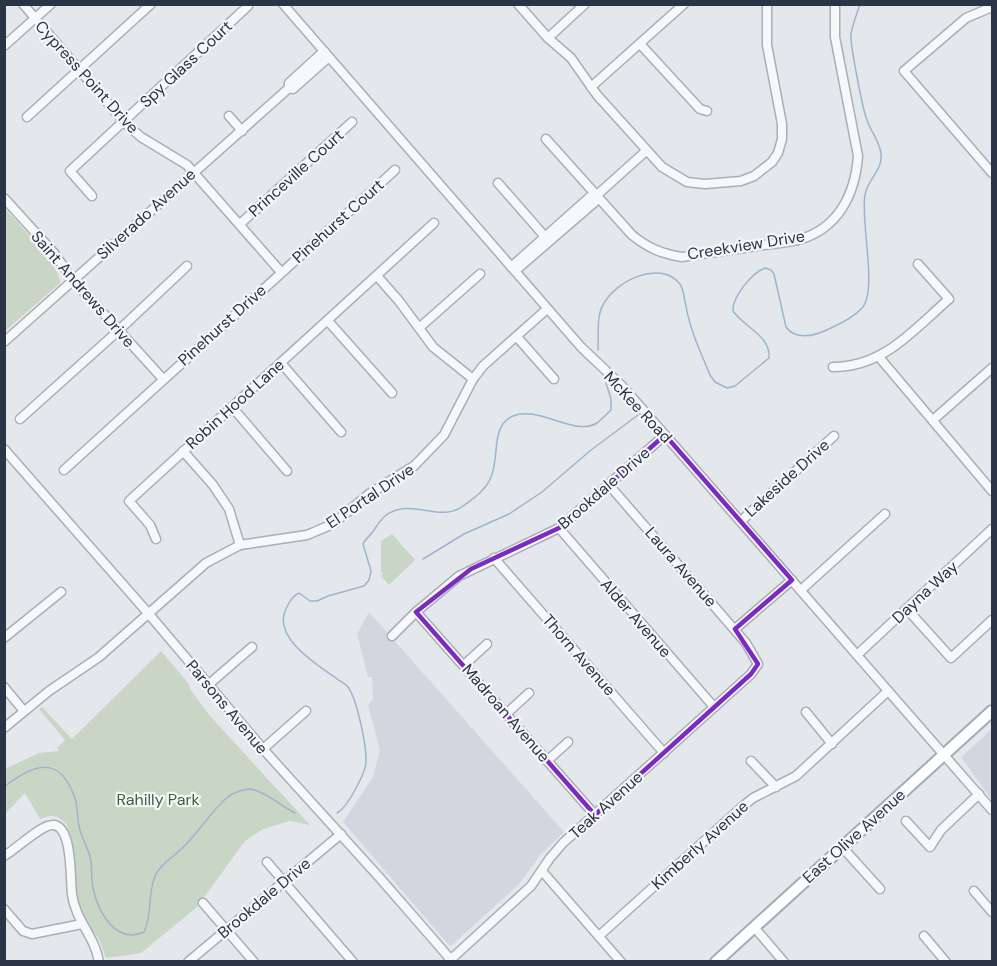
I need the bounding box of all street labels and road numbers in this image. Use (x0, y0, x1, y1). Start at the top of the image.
street label: Cypress Point Drive (31, 16, 143, 138)
street label: Spy Glass Court (135, 16, 237, 112)
street label: Princeville Court (244, 125, 348, 221)
street label: Silverado Avenue (92, 164, 200, 264)
street label: Pinehurst Court (288, 174, 388, 268)
street label: Creekview Drive (686, 225, 806, 265)
street label: Saint Andrews Drive (26, 226, 140, 352)
street label: Pinehurst Drive (173, 280, 271, 370)
street label: Robin Hood Lane (181, 354, 289, 454)
street label: McKee Road (599, 367, 677, 447)
street label: Lakeside Drive (740, 434, 834, 522)
street label: Brookdale Drive (554, 442, 654, 534)
street label: El Portal Drive (322, 459, 418, 533)
street label: Laura Avenue (640, 523, 722, 611)
street label: Dayna Way (888, 556, 962, 628)
street label: Alder Avenue (596, 574, 676, 662)
street label: Thorn Avenue (538, 610, 620, 700)
street label: Parsons Avenue (181, 655, 273, 759)
street label: Madroan Avenue (457, 659, 555, 767)
street label: Teak Avenue (565, 766, 647, 844)
street label: East Olive Avenue (798, 784, 910, 888)
street label: Kimberly Avenue (647, 796, 753, 894)
street label: Brookdale Drive (213, 853, 315, 943)

